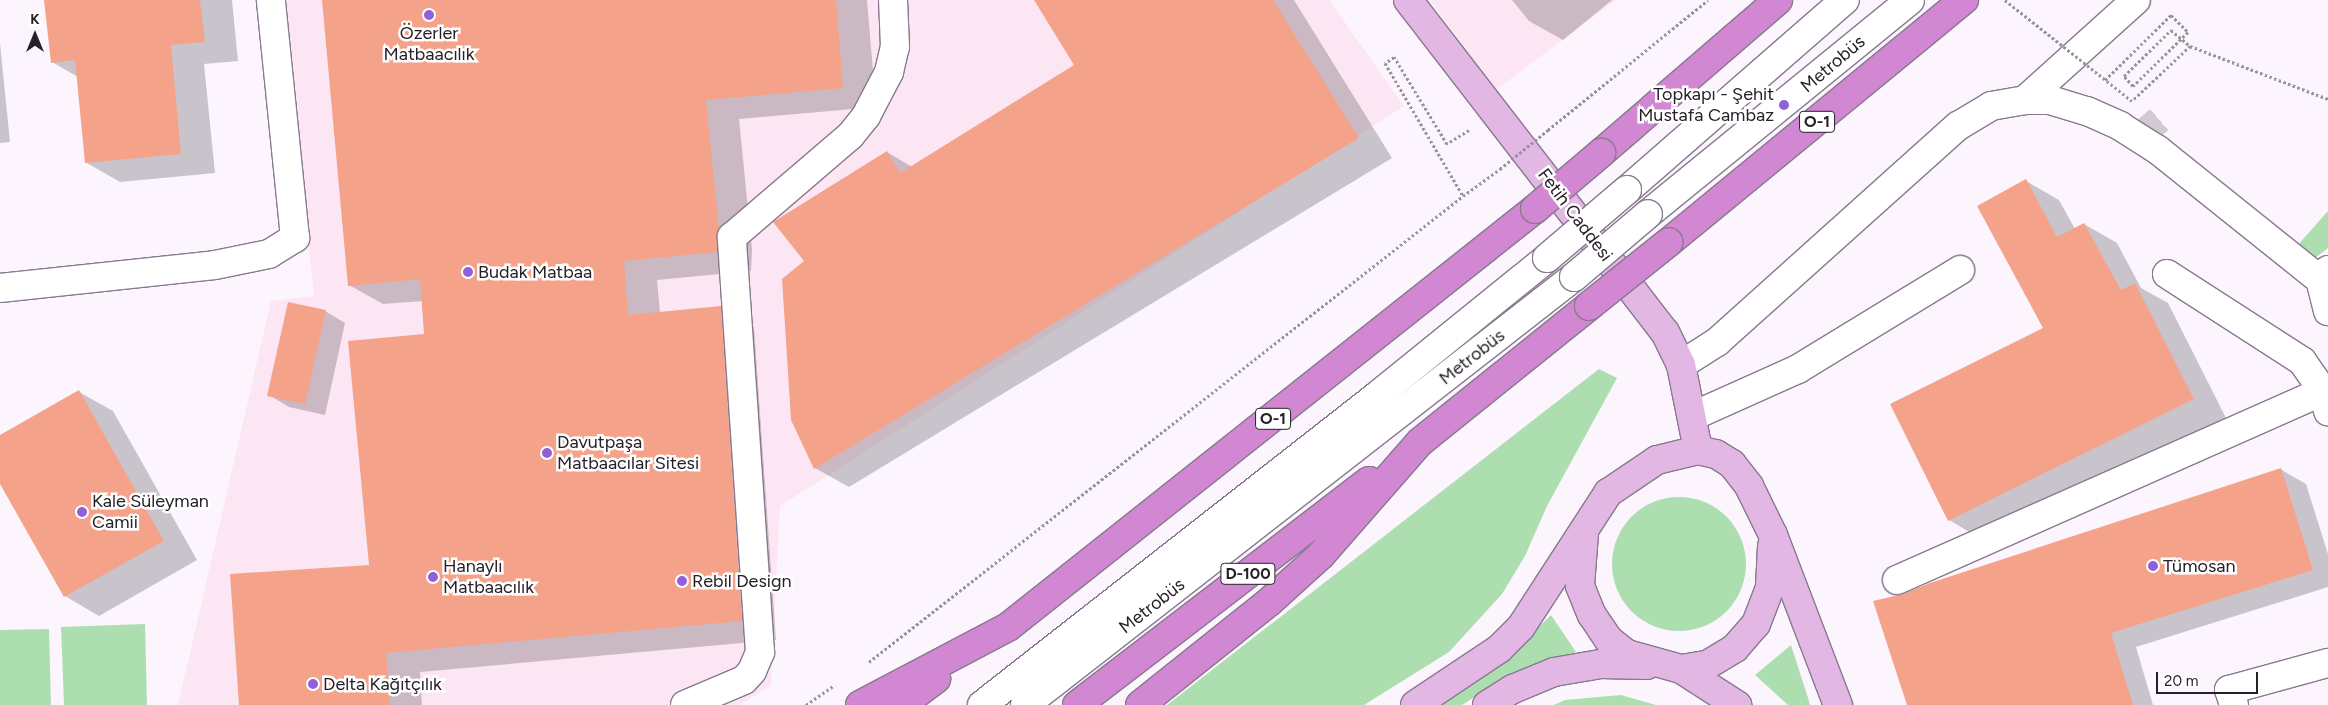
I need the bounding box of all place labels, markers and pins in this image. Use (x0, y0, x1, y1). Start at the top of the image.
marker: Özerler Matbaacılık (423, 9, 435, 21)
place label: Özerler Matbaacılık (384, 23, 474, 66)
place label: Topkapı - Şehit Mustafa Cambaz (1638, 84, 1774, 126)
marker: Topkapı - Şehit Mustafa Cambaz (1778, 99, 1790, 111)
place label: Budak Matbaa (478, 261, 592, 283)
marker: Budak Matbaa (462, 266, 474, 278)
place label: Davutpaşa Matbaacılar Sitesi (557, 432, 699, 474)
marker: Davutpaşa Matbaacılar Sitesi (541, 447, 553, 459)
place label: Kale Süleyman Camii (92, 491, 209, 534)
marker: Kale Süleyman Camii (76, 506, 88, 518)
place label: Tümosan (2163, 555, 2236, 577)
place label: Hanaylı Matbaacılık (443, 556, 534, 598)
marker: Tümosan (2147, 560, 2159, 572)
place label: Rebil Design (692, 570, 792, 592)
marker: Hanaylı Matbaacılık (427, 571, 439, 583)
marker: Rebil Design (676, 575, 688, 587)
place label: Delta Kağıtçılık (323, 673, 442, 695)
marker: Delta Kağıtçılık (307, 678, 319, 690)

